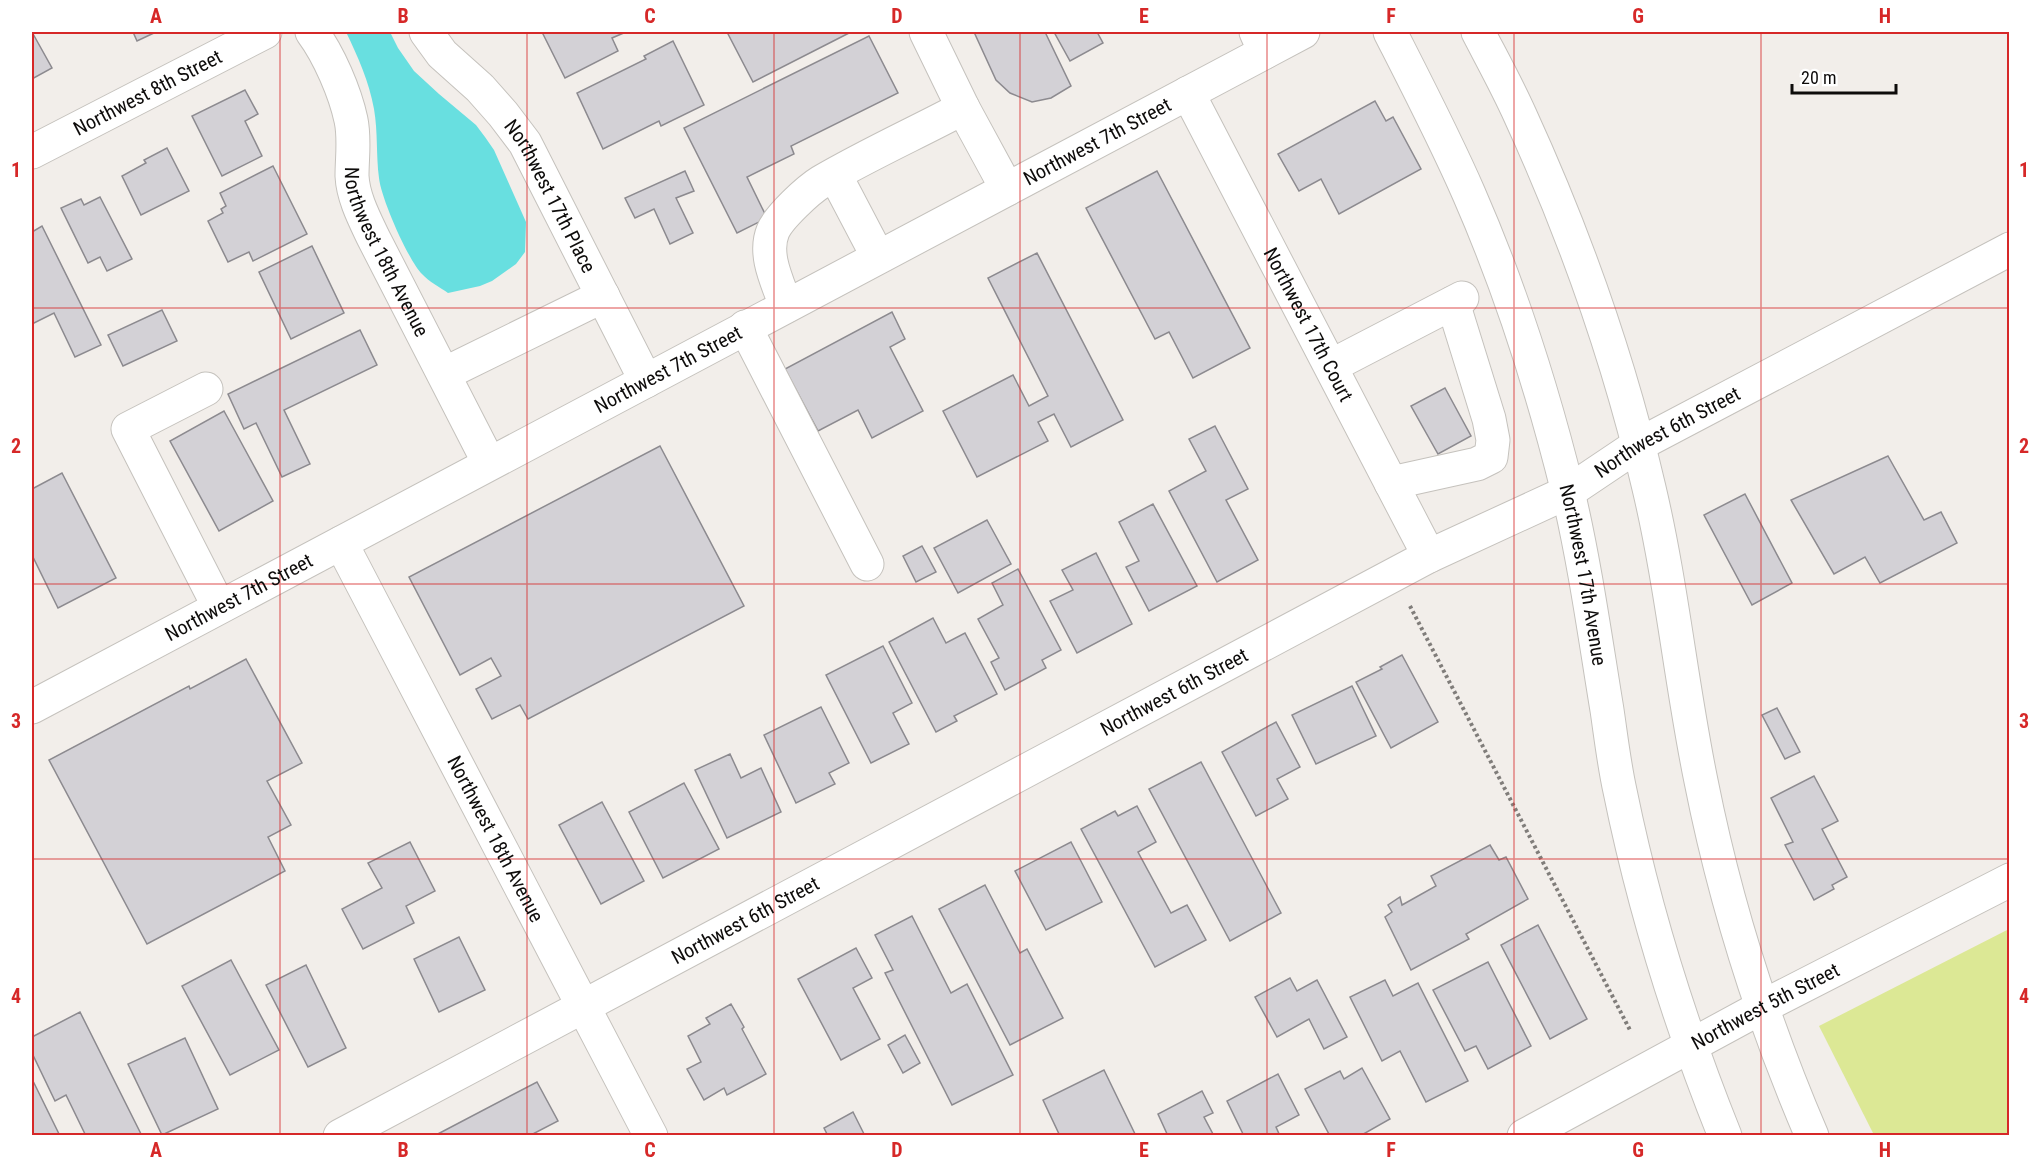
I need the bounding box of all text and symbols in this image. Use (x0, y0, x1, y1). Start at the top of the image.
text: A (150, 4, 162, 28)
text: B (397, 4, 409, 28)
text: C (644, 4, 656, 28)
text: D (891, 4, 903, 28)
text: E (1139, 4, 1149, 28)
text: F (1386, 4, 1396, 28)
text: G (1632, 4, 1644, 28)
text: H (1879, 4, 1891, 28)
street label: Northwest 8th Street (69, 44, 226, 141)
scale bar (1792, 57, 1896, 95)
text: 20 m (1801, 67, 1836, 88)
street label: Northwest 7th Street (1019, 92, 1175, 190)
street label: Northwest 17th Place (499, 115, 601, 277)
text: 1 (11, 158, 21, 182)
text: 1 (2019, 158, 2029, 182)
street label: Northwest 18th Avenue (340, 167, 434, 341)
street label: Northwest 17th Court (1259, 244, 1358, 406)
street label: Northwest 7th Street (590, 320, 746, 418)
street label: Northwest 6th Street (1590, 381, 1744, 483)
text: 2 (11, 434, 21, 458)
text: 2 (2019, 434, 2029, 458)
street label: Northwest 17th Avenue (1554, 482, 1612, 667)
street label: Northwest 7th Street (161, 548, 317, 646)
street label: Northwest 6th Street (1096, 643, 1252, 741)
text: 3 (11, 709, 21, 733)
text: 3 (2019, 709, 2029, 733)
street label: Northwest 18th Avenue (442, 752, 549, 926)
street label: Northwest 6th Street (667, 871, 823, 969)
street label: Northwest 5th Street (1687, 957, 1843, 1055)
text: 4 (11, 984, 21, 1008)
text: 4 (2019, 984, 2029, 1008)
text: A (150, 1138, 162, 1162)
text: B (397, 1138, 409, 1162)
text: C (644, 1138, 656, 1162)
text: D (891, 1138, 903, 1162)
text: E (1139, 1138, 1149, 1162)
text: F (1386, 1138, 1396, 1162)
text: G (1632, 1138, 1644, 1162)
text: H (1879, 1138, 1891, 1162)

